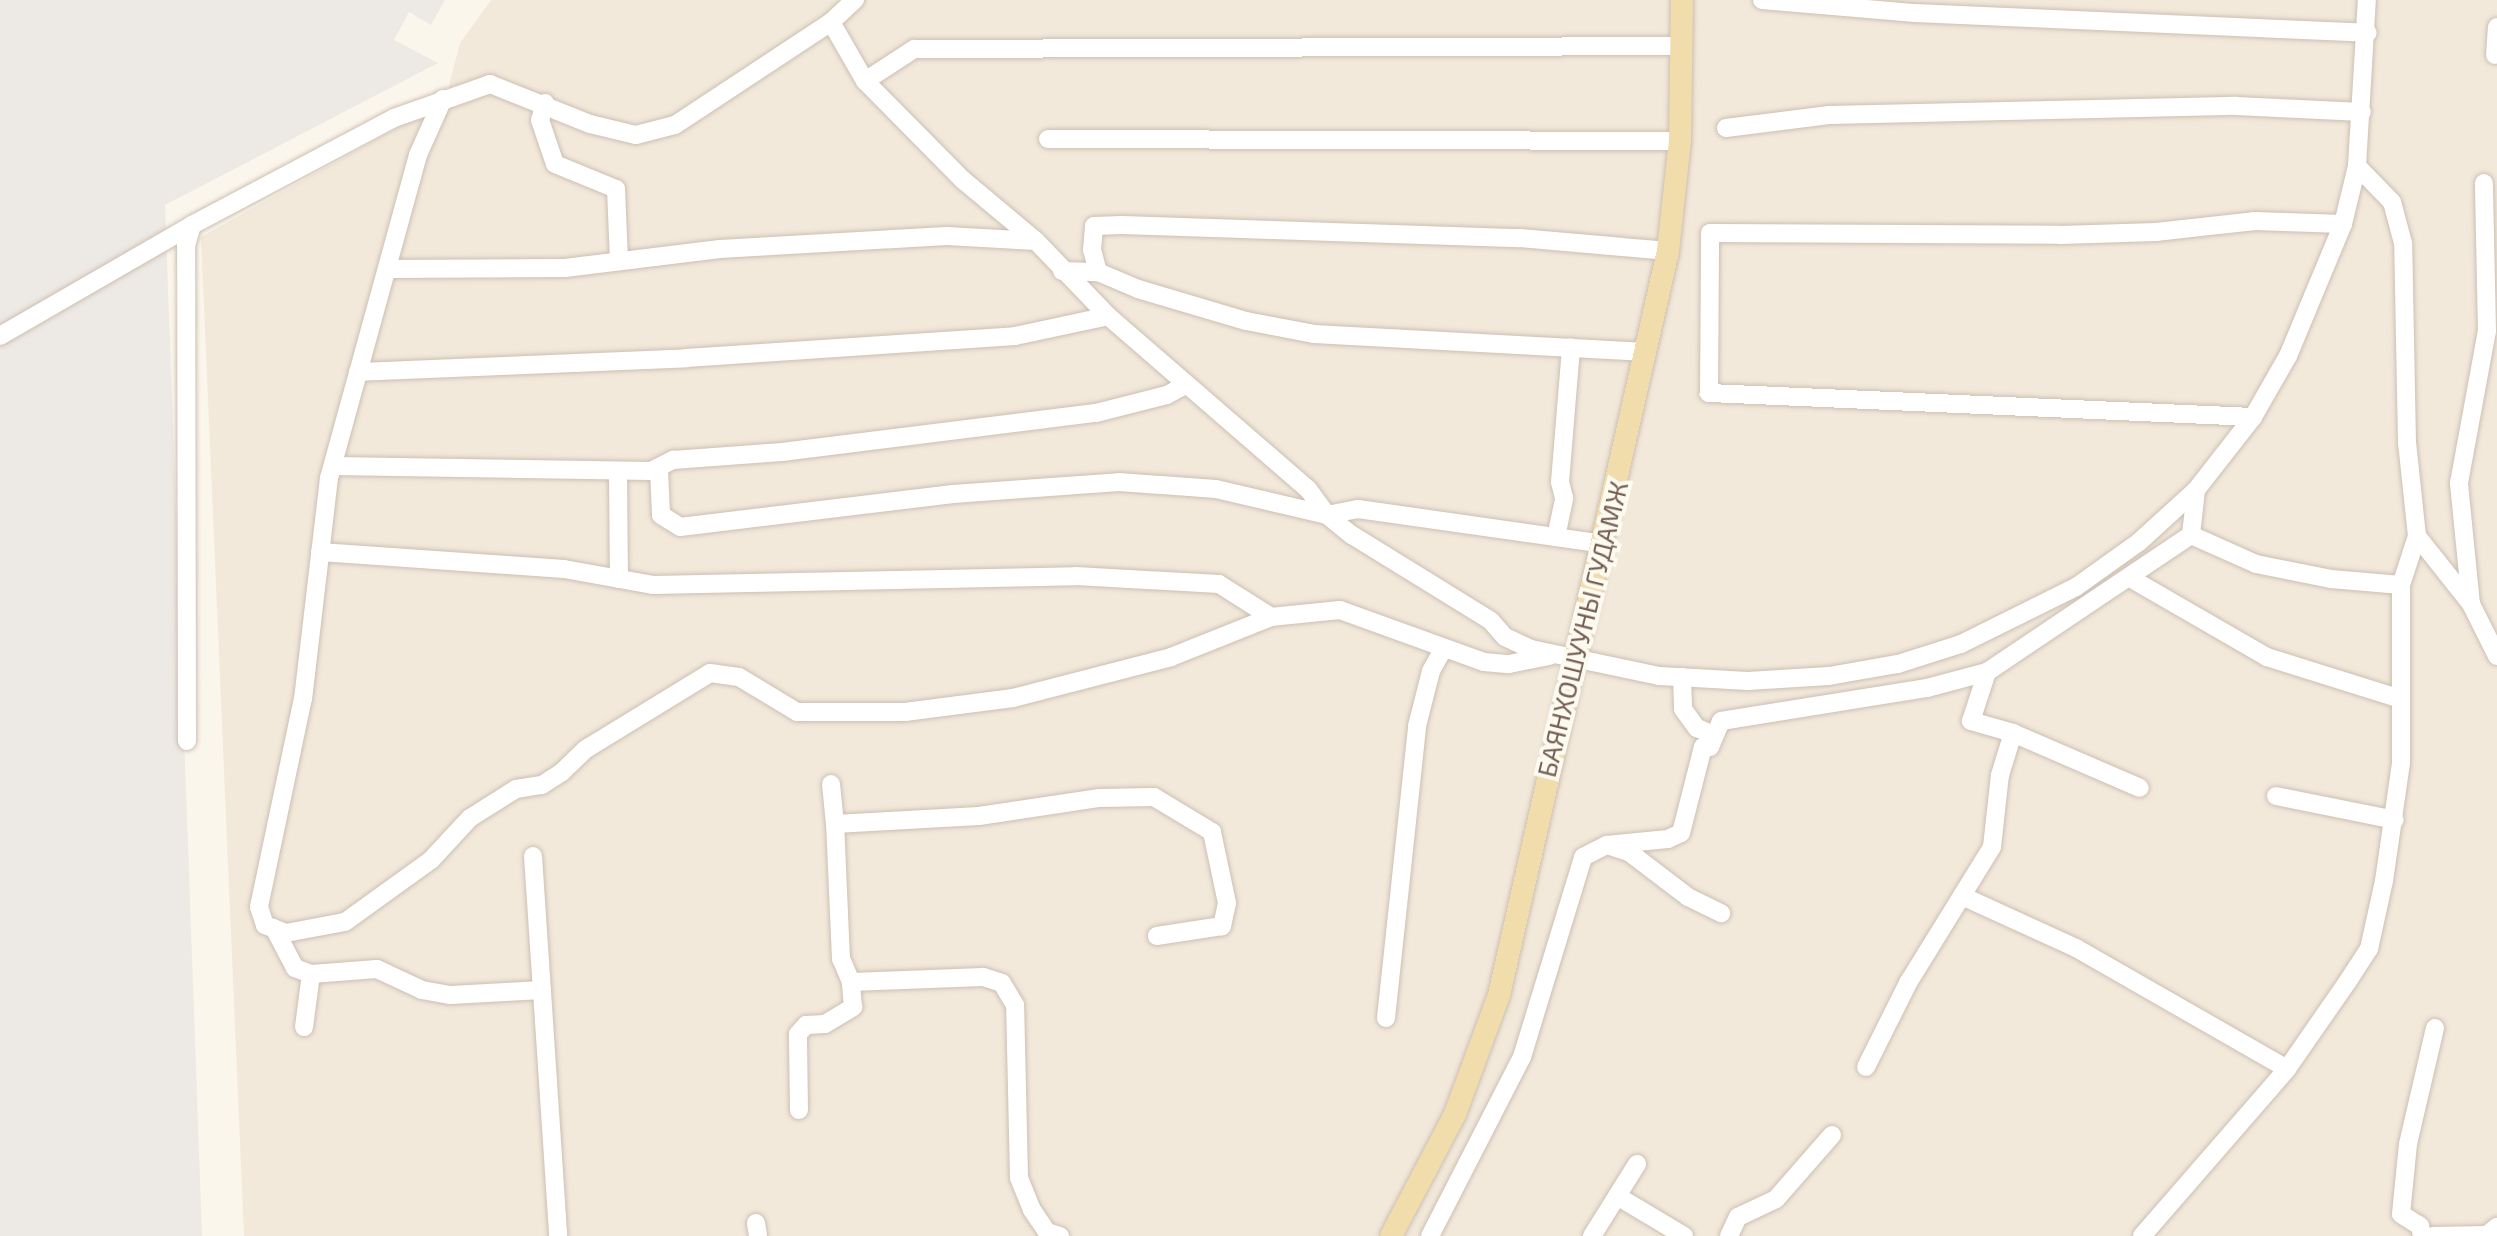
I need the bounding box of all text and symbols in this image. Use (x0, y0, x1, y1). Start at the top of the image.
street label: БАЯНХОШУУНЫ ГУДАМЖ (1530, 478, 1634, 780)

